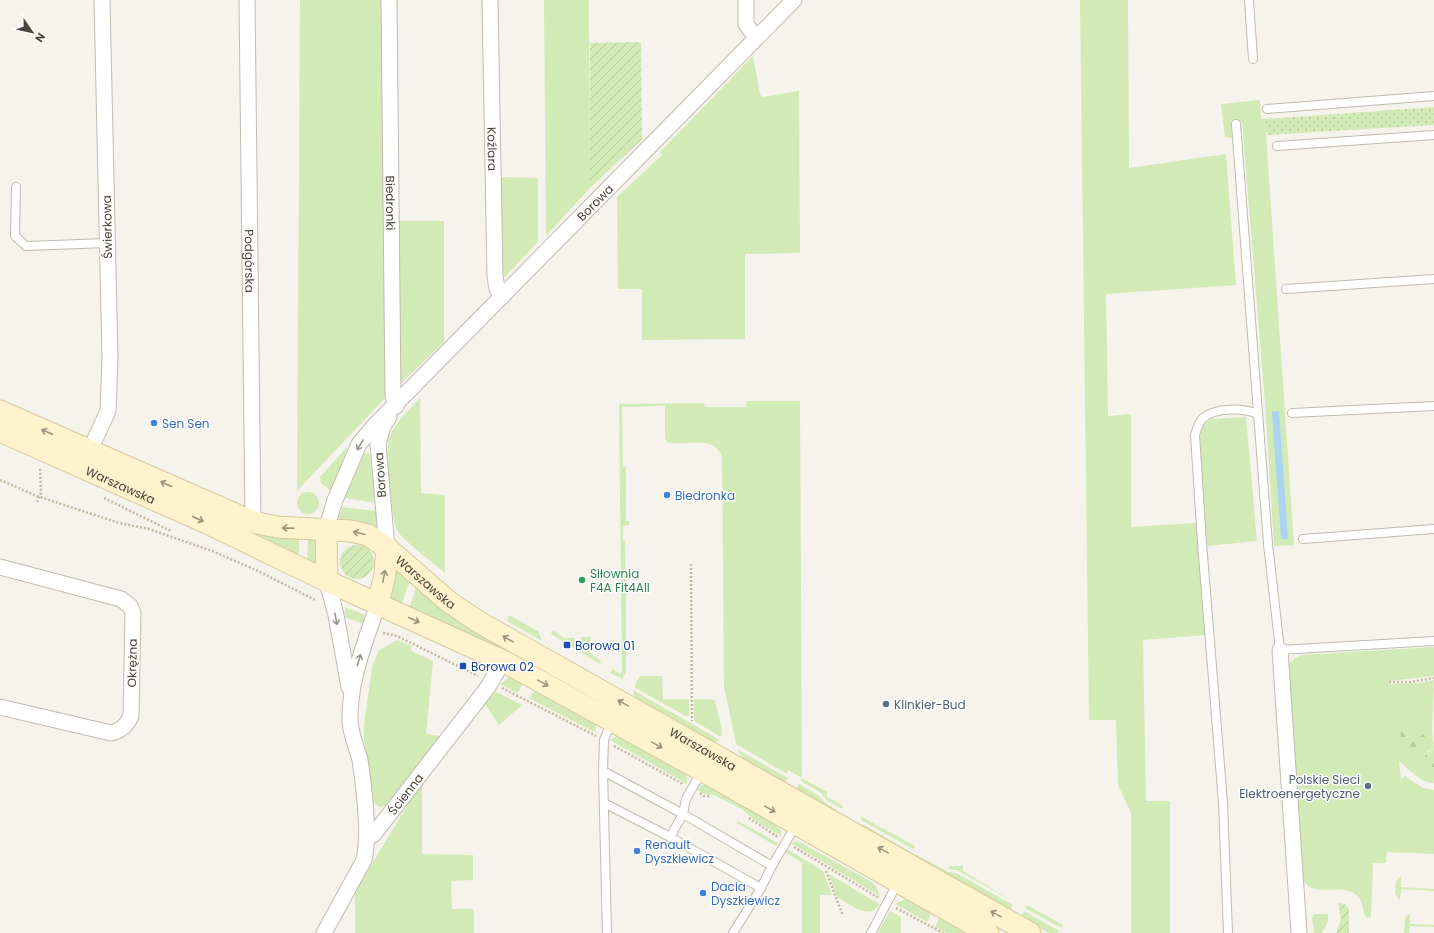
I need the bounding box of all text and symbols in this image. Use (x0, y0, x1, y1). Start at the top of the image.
north arrow (12, 12, 52, 52)
text: N (31, 30, 49, 45)
street label: Koźlara (484, 127, 502, 171)
street label: Biedronki (382, 175, 400, 231)
street label: Borowa (573, 180, 617, 224)
street label: Świerkowa (98, 195, 116, 259)
street label: Podgórska (241, 229, 259, 293)
place label: Sen Sen (162, 415, 210, 432)
marker: Sen Sen (149, 418, 159, 428)
one-way arrow (42, 427, 54, 435)
one-way arrow (356, 439, 364, 451)
street label: Borowa (370, 452, 390, 498)
street label: Warszawska (83, 462, 158, 508)
one-way arrow (160, 480, 172, 487)
place label: Biedronka (675, 487, 735, 504)
marker: Biedronka (662, 490, 672, 500)
one-way arrow (192, 516, 204, 524)
one-way arrow (282, 524, 295, 532)
one-way arrow (352, 529, 365, 536)
street label: Warszawska (392, 551, 459, 613)
place label: Siłownia F4A Fit4All (590, 565, 650, 596)
one-way arrow (380, 570, 388, 583)
marker: Siłownia F4A Fit4All (577, 575, 587, 585)
one-way arrow (333, 612, 341, 625)
one-way arrow (407, 617, 419, 624)
one-way arrow (502, 634, 514, 642)
place label: Borowa 01 (575, 637, 635, 654)
street label: Okrężna (123, 638, 141, 688)
marker: Borowa 01 (562, 640, 572, 650)
one-way arrow (356, 654, 363, 667)
place label: Borowa 02 (471, 658, 534, 675)
marker: Borowa 02 (458, 661, 468, 671)
one-way arrow (537, 679, 549, 687)
place label: Klinkier-Bud (894, 696, 966, 713)
one-way arrow (617, 699, 629, 707)
marker: Klinkier-Bud (881, 699, 891, 709)
street label: Warszawska (666, 723, 740, 774)
one-way arrow (651, 742, 663, 750)
street label: Ścienna (384, 769, 427, 818)
place label: Polskie Sieci Elektroenergetyczne (1239, 771, 1360, 802)
marker: Polskie Sieci Elektroenergetyczne (1363, 781, 1373, 791)
one-way arrow (764, 805, 776, 813)
place label: Renault Dyszkiewicz (645, 836, 714, 867)
one-way arrow (877, 845, 889, 853)
marker: Renault Dyszkiewicz (632, 846, 642, 856)
place label: Dacia Dyszkiewicz (711, 878, 780, 909)
marker: Dacia Dyszkiewicz (698, 888, 708, 898)
one-way arrow (990, 909, 1002, 917)

